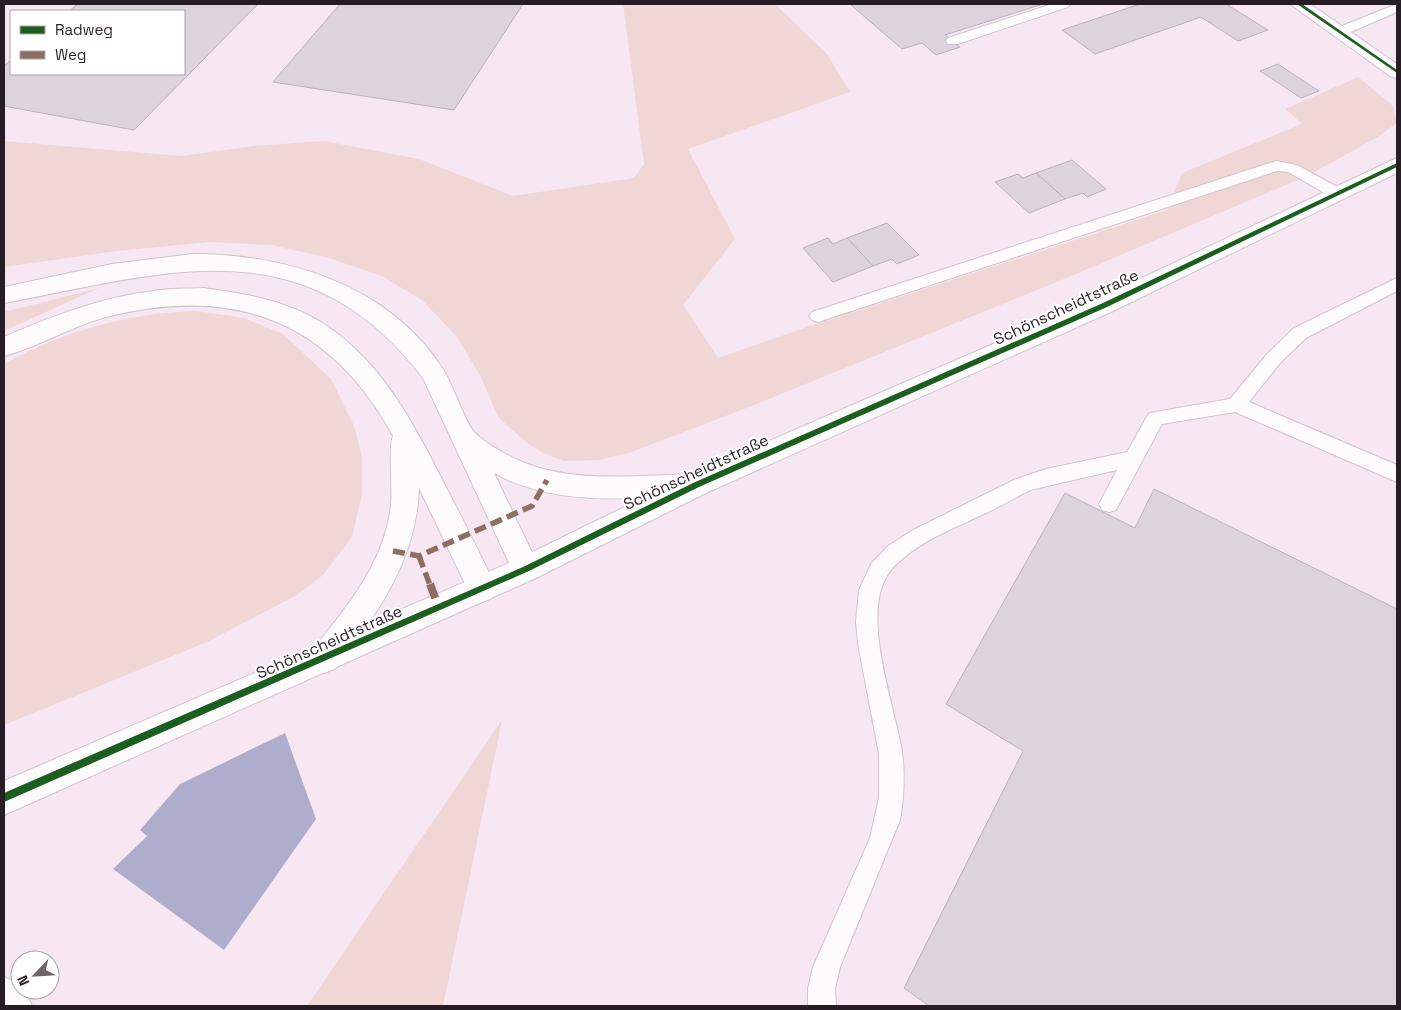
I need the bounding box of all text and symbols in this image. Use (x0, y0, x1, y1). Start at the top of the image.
legend (10, 10, 185, 75)
text: Radweg (55, 20, 113, 39)
text: Weg (55, 45, 86, 64)
street label: Schönscheidtstraße (990, 264, 1142, 350)
street label: Schönscheidtstraße (620, 429, 772, 515)
street label: Schönscheidtstraße (253, 600, 405, 684)
north arrow (10, 950, 60, 1000)
text: N (13, 972, 33, 989)

